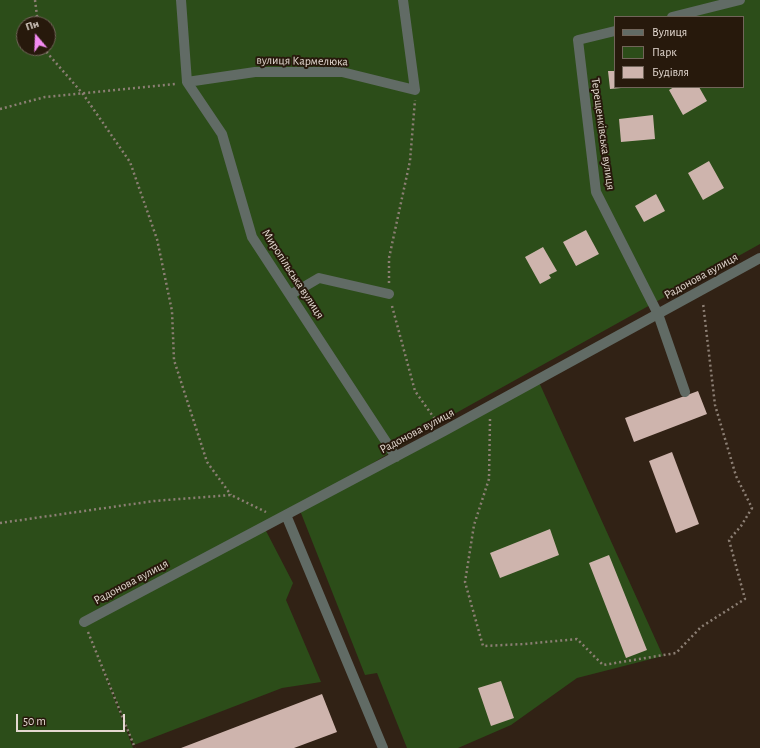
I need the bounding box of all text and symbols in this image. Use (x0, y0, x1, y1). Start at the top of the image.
north arrow (16, 16, 56, 56)
legend (614, 16, 744, 88)
text: Пн (24, 18, 40, 33)
text: Вулиця (652, 26, 687, 38)
text: Парк (652, 46, 677, 58)
street label: вулиця Кармелюка (256, 53, 348, 69)
text: Будівля (652, 66, 689, 78)
street label: Терещенківська вулиця (588, 77, 618, 191)
street label: Миропільська вулиця (259, 226, 327, 322)
street label: Радонова вулиця (661, 250, 741, 302)
street label: Радонова вулиця (377, 405, 457, 457)
street label: Радонова вулиця (91, 556, 171, 608)
scale bar (18, 706, 127, 732)
text: 50 m (23, 715, 46, 727)

